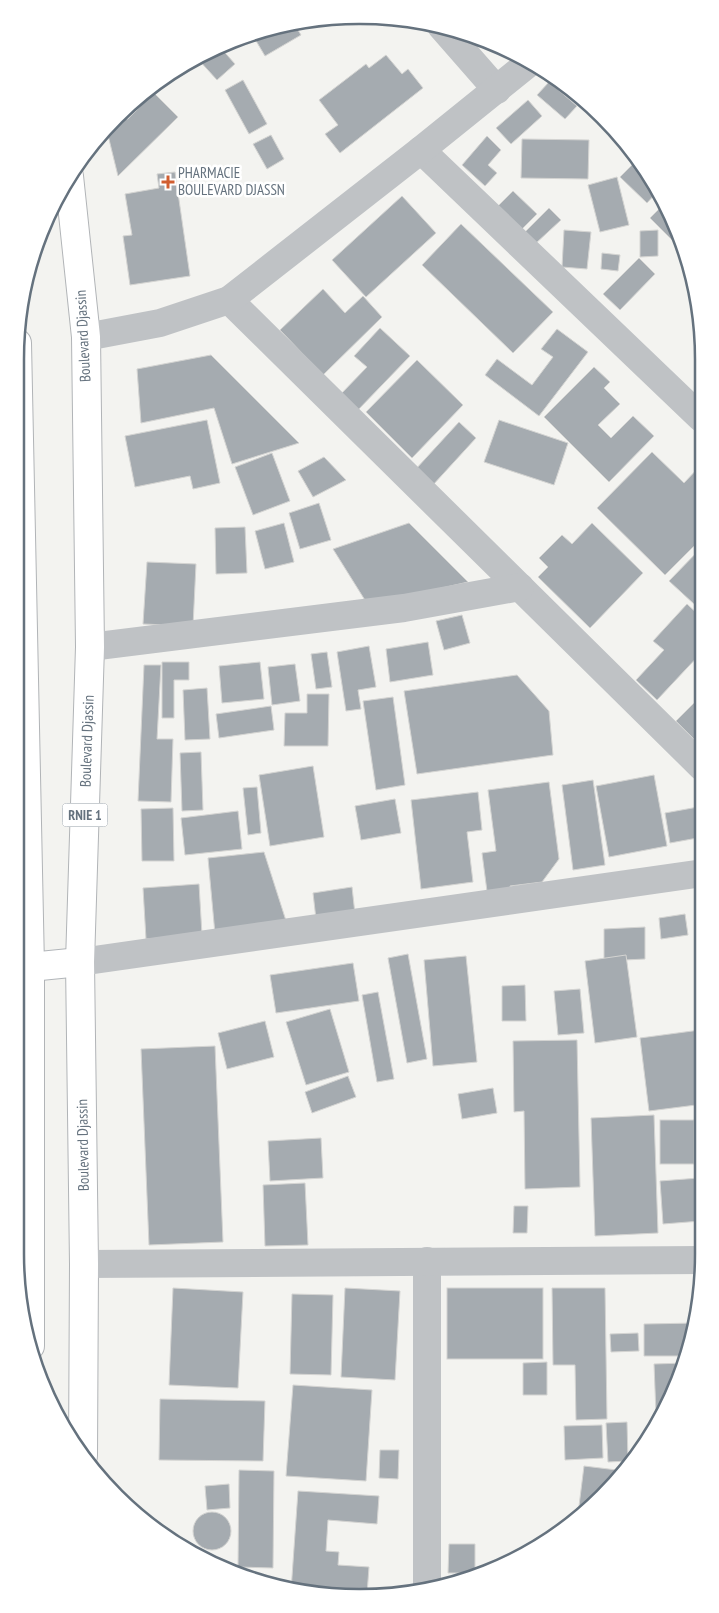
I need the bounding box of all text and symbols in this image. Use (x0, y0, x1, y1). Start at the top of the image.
place label: PHARMACIE BOULEVARD DJASSN (178, 163, 285, 199)
marker: PHARMACIE BOULEVARD DJASSN (162, 176, 174, 188)
street label: Boulevard Djassin (71, 289, 94, 383)
street label: Boulevard Djassin (75, 695, 98, 787)
road number: RNIE 1 (62, 804, 108, 826)
street label: Boulevard Djassin (72, 1099, 93, 1191)

